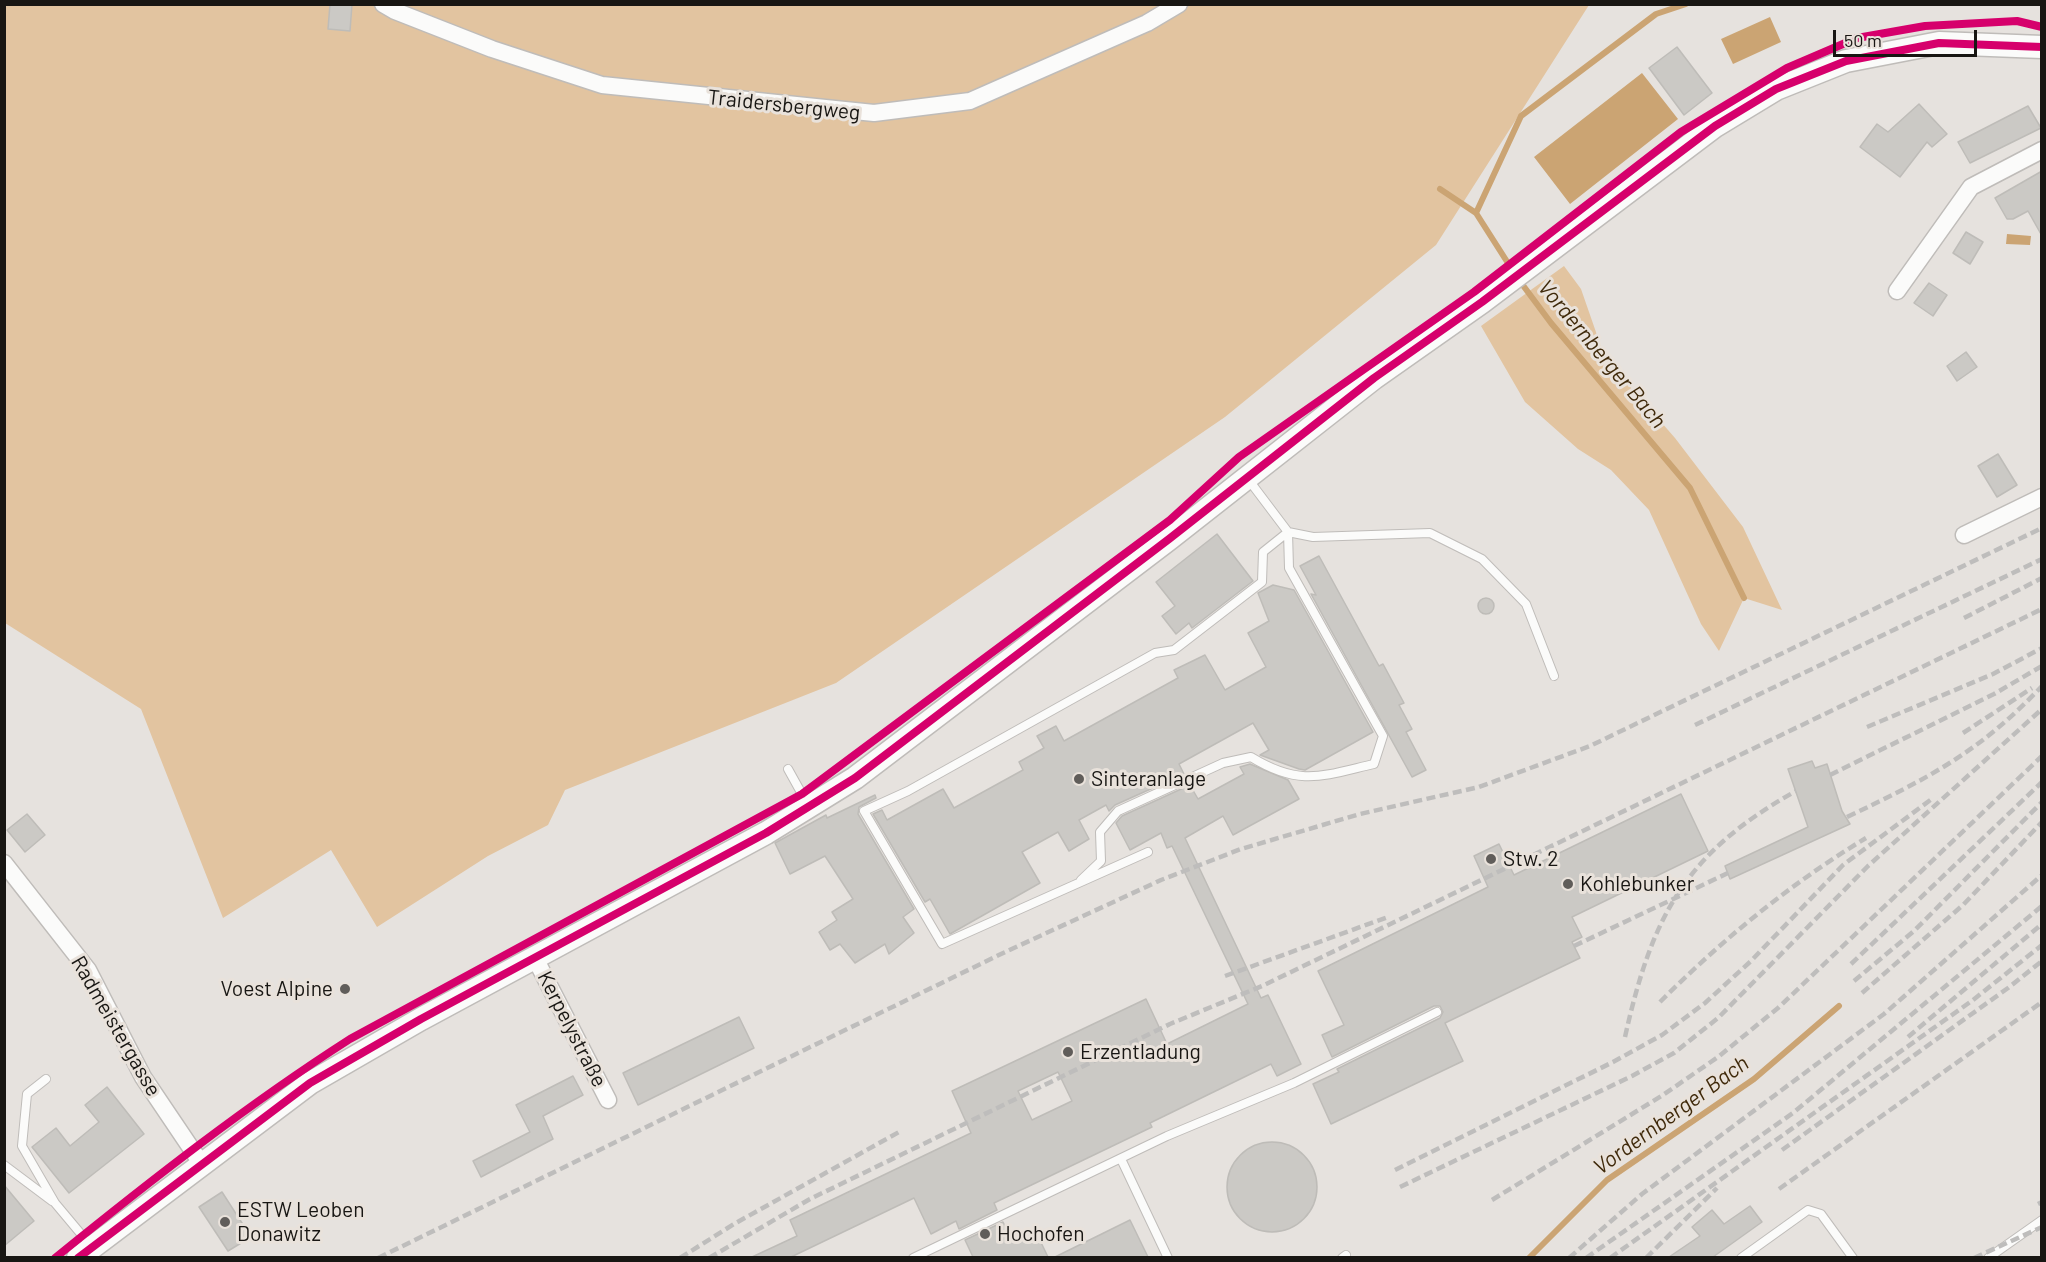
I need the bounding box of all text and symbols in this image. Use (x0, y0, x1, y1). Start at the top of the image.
scale bar (1836, 18, 1980, 56)
text: 50 m (1844, 29, 1882, 51)
street label: Traidersbergweg (706, 84, 862, 126)
water label: Vordernberger Bach (1532, 274, 1672, 434)
place label: Sinteranlage (1091, 766, 1206, 792)
marker: Sinteranlage (1072, 772, 1086, 786)
place label: Stw. 2 (1503, 846, 1558, 872)
marker: Stw. 2 (1484, 852, 1498, 866)
place label: Kohlebunker (1580, 871, 1694, 897)
marker: Kohlebunker (1561, 877, 1575, 891)
street label: Radmeistergasse (66, 951, 166, 1101)
street label: Kerpelystraße (532, 967, 612, 1091)
place label: Voest Alpine (220, 976, 333, 1002)
marker: Voest Alpine (338, 982, 352, 996)
place label: Erzentladung (1080, 1039, 1201, 1065)
marker: Erzentladung (1061, 1045, 1075, 1059)
water label: Vordernberger Bach (1588, 1050, 1754, 1180)
place label: ESTW Leoben Donawitz (237, 1197, 365, 1247)
marker: ESTW Leoben Donawitz (218, 1215, 232, 1229)
place label: Hochofen (997, 1221, 1085, 1247)
marker: Hochofen (978, 1227, 992, 1241)

